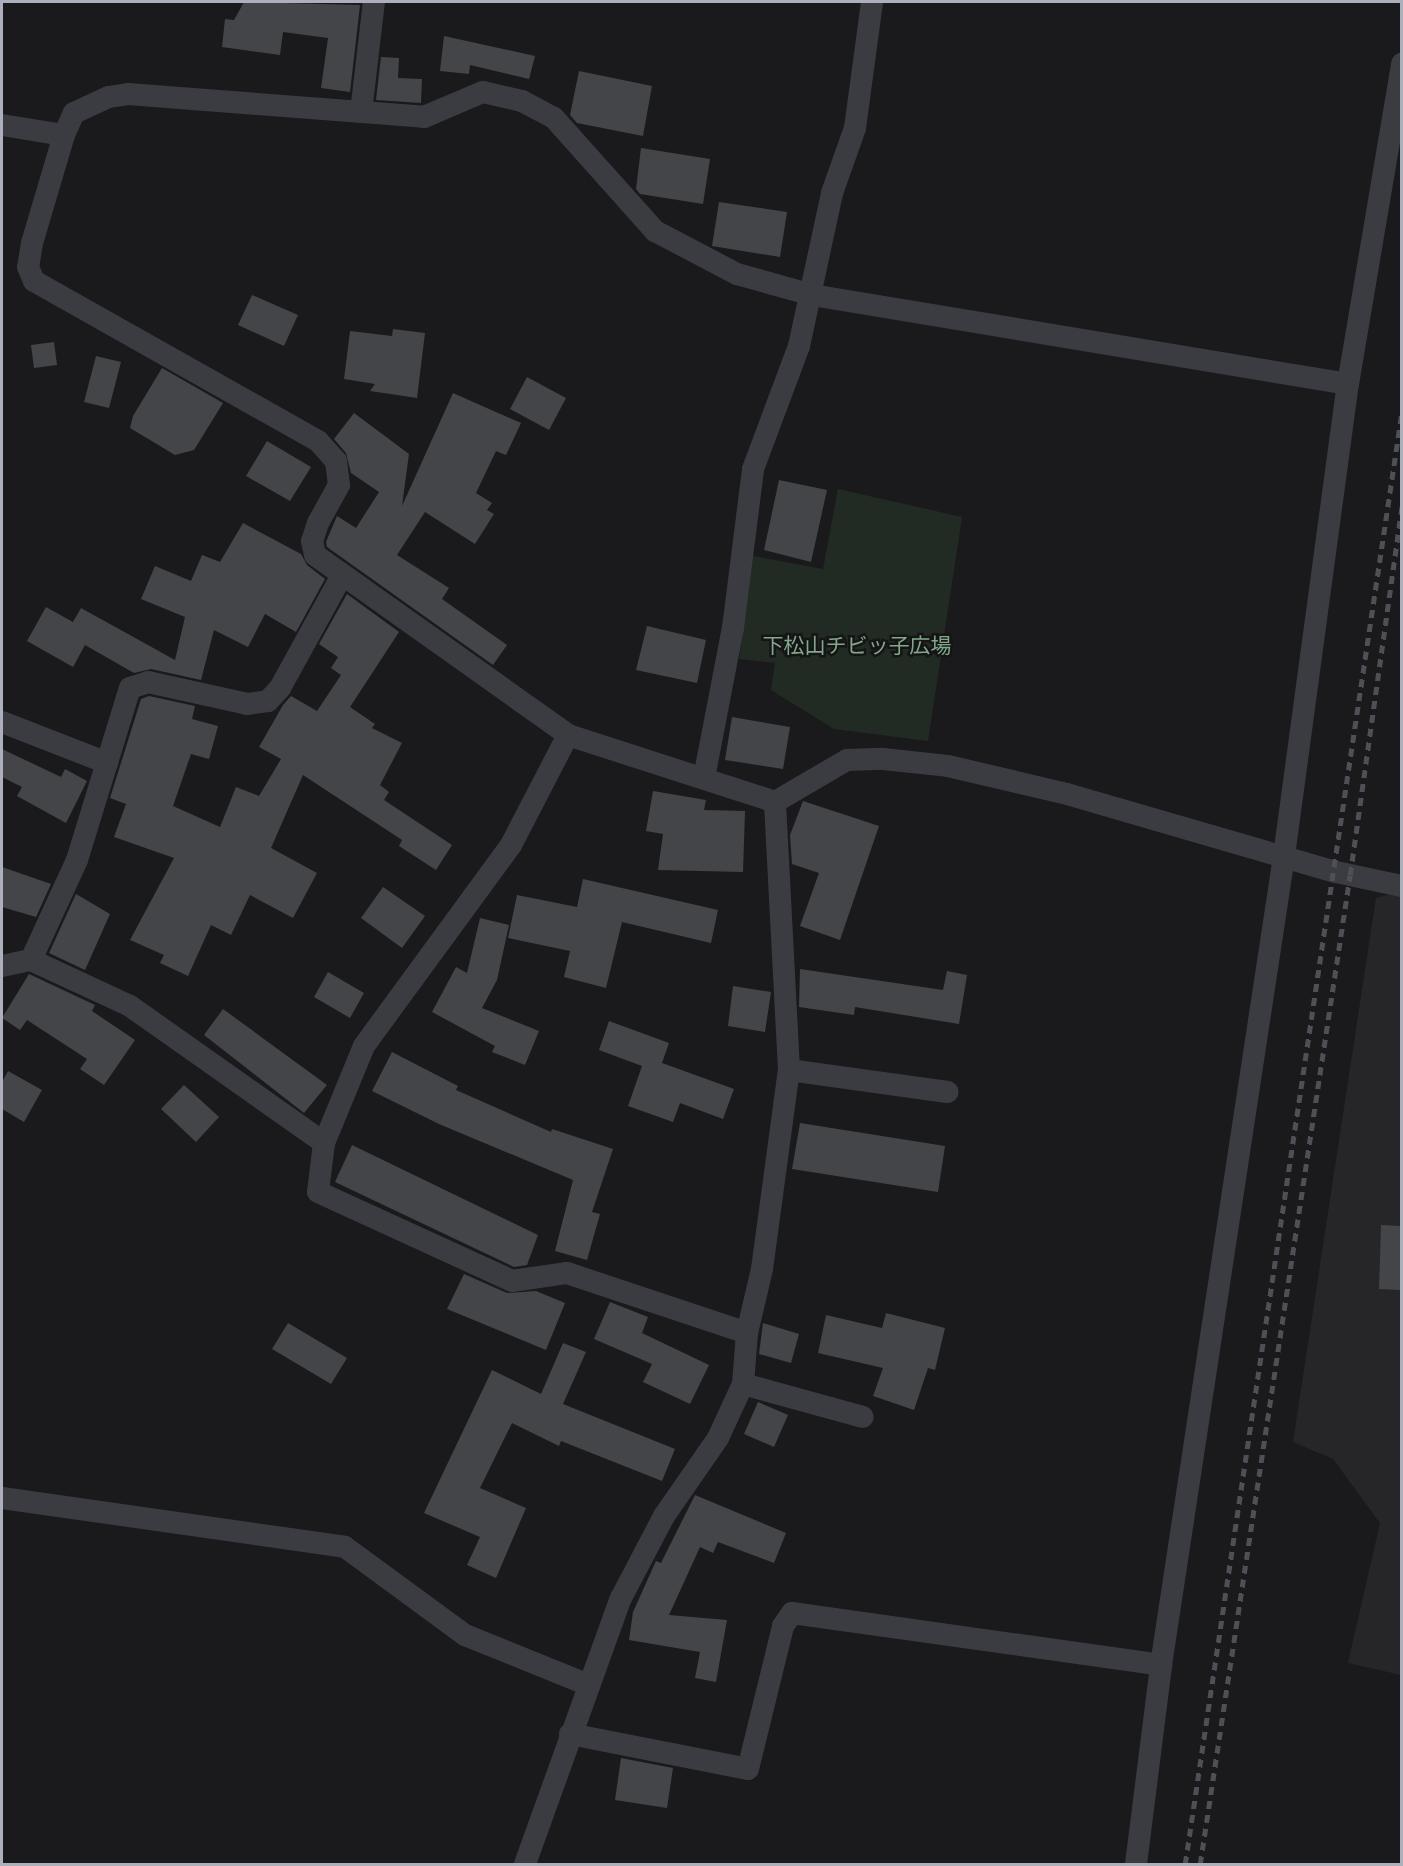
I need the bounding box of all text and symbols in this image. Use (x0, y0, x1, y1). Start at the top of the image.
park label: 下松山チビッ子広場 (763, 633, 951, 659)

